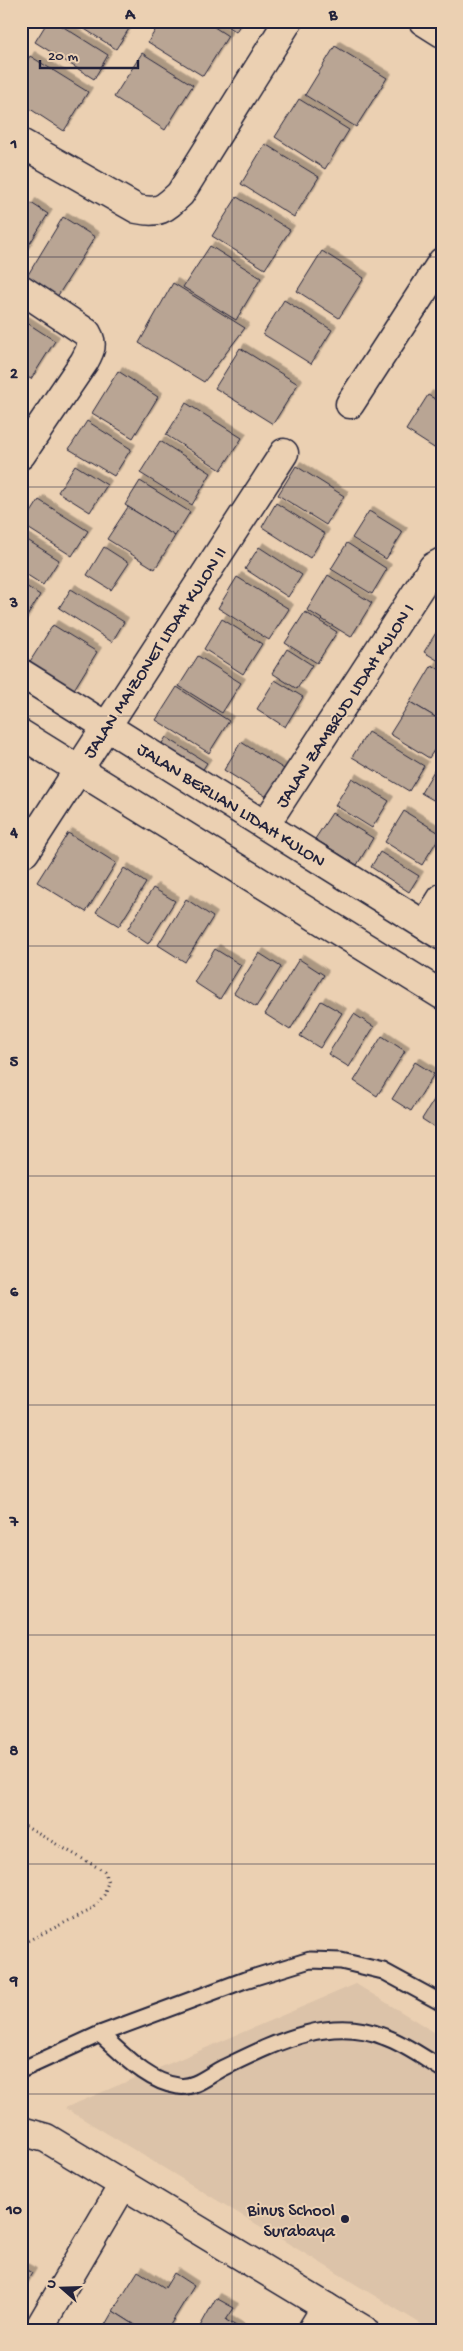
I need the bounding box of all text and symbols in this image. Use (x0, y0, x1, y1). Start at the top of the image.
text: A (124, 7, 136, 26)
text: B (328, 7, 338, 26)
scale bar (40, 38, 138, 70)
text: 20 m (48, 48, 78, 66)
text: 1 (10, 136, 17, 155)
text: 2 (10, 366, 18, 385)
street label: JALAN MAIZONET LIDAH KULON II (80, 544, 232, 763)
text: 3 (9, 595, 18, 614)
street label: JALAN ZAMBRUD LIDAH KULON I (272, 600, 420, 812)
street label: JALAN BERLIAN LIDAH KULON (133, 739, 329, 873)
text: 4 (9, 825, 18, 844)
text: 5 (10, 1054, 19, 1073)
text: 6 (10, 1284, 19, 1303)
text: 7 (9, 1514, 19, 1533)
text: 8 (10, 1743, 19, 1762)
text: 9 (9, 1973, 18, 1992)
place label: Binus School Surabaya (246, 2201, 336, 2243)
text: 10 (5, 2202, 22, 2221)
marker: Binus School Surabaya (339, 2213, 351, 2225)
north arrow (38, 2264, 88, 2314)
text: U (43, 2278, 62, 2291)

